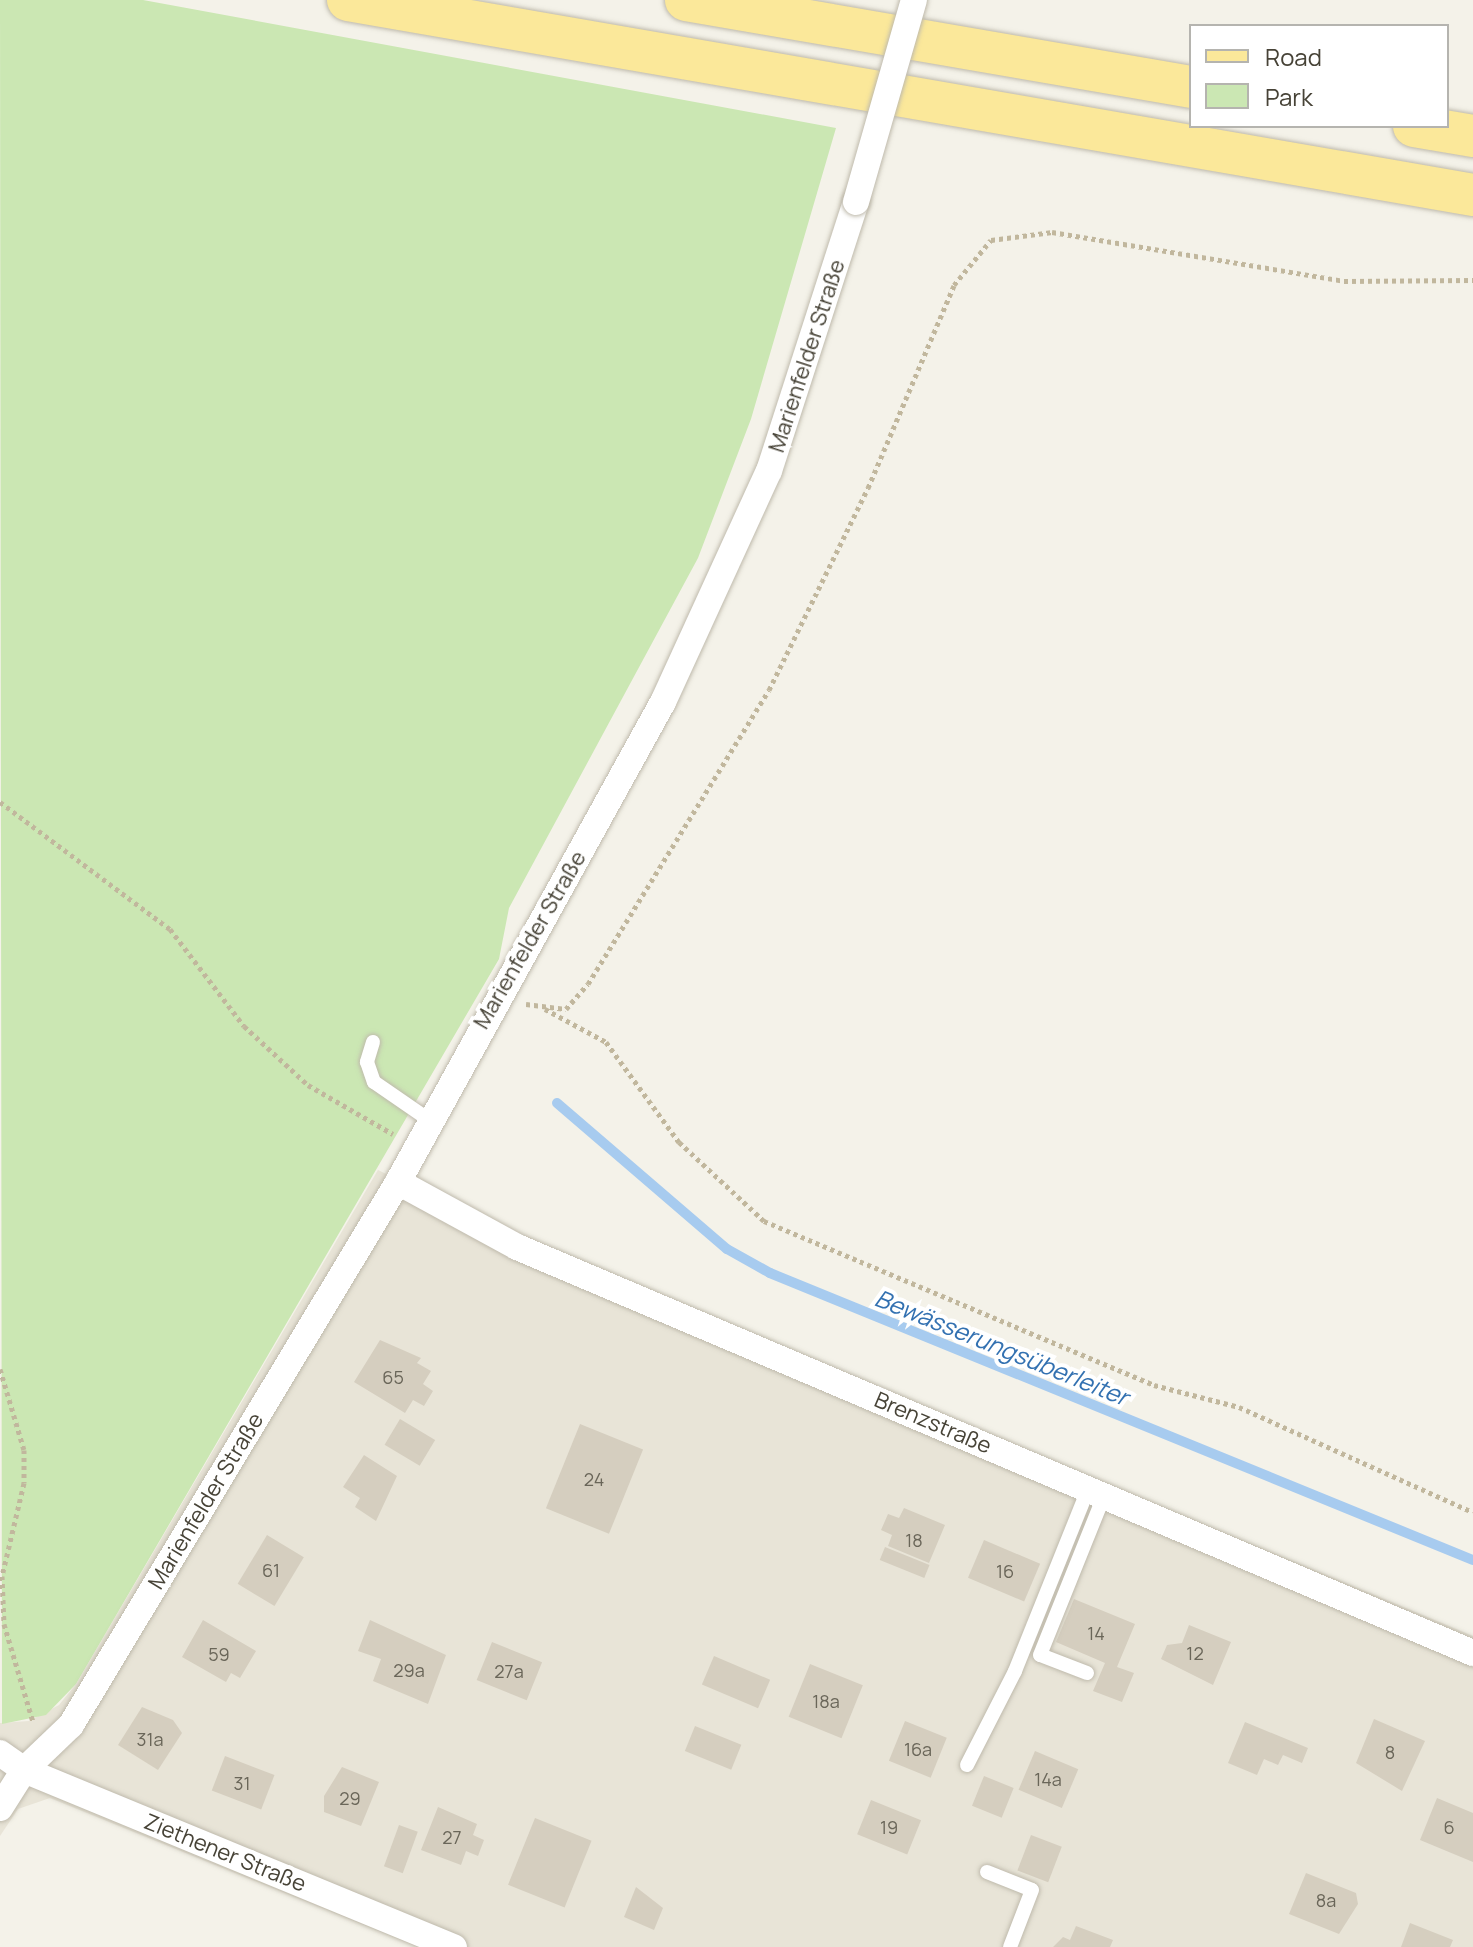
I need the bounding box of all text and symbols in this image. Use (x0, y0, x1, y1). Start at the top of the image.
legend (1189, 24, 1449, 128)
text: Road (1265, 40, 1322, 73)
text: Park (1265, 80, 1313, 113)
street label: Marienfelder Straße (763, 256, 851, 456)
street label: Marienfelder Straße (468, 846, 592, 1034)
water label: Bewässerungsüberleiter (871, 1283, 1133, 1411)
house number: 65 (382, 1366, 404, 1388)
street label: Brenzstraße (871, 1387, 995, 1459)
street label: Marienfelder Straße (143, 1408, 269, 1594)
house number: 24 (584, 1468, 604, 1490)
house number: 18 (905, 1529, 923, 1551)
house number: 61 (262, 1559, 280, 1581)
house number: 16 (996, 1560, 1014, 1582)
house number: 14 (1087, 1622, 1105, 1644)
house number: 12 (1186, 1642, 1204, 1664)
house number: 59 (208, 1643, 230, 1665)
house number: 29a (393, 1659, 425, 1681)
house number: 27a (494, 1660, 524, 1682)
house number: 18a (812, 1690, 840, 1712)
house number: 31a (137, 1728, 163, 1750)
house number: 16a (904, 1738, 932, 1760)
house number: 8 (1385, 1741, 1395, 1763)
house number: 14a (1034, 1768, 1062, 1790)
house number: 31 (234, 1772, 250, 1794)
house number: 29 (339, 1787, 361, 1809)
street label: Ziethener Straße (140, 1809, 310, 1897)
house number: 19 (880, 1816, 898, 1838)
house number: 6 (1443, 1816, 1455, 1838)
house number: 27 (442, 1826, 462, 1848)
house number: 8a (1316, 1889, 1336, 1911)

